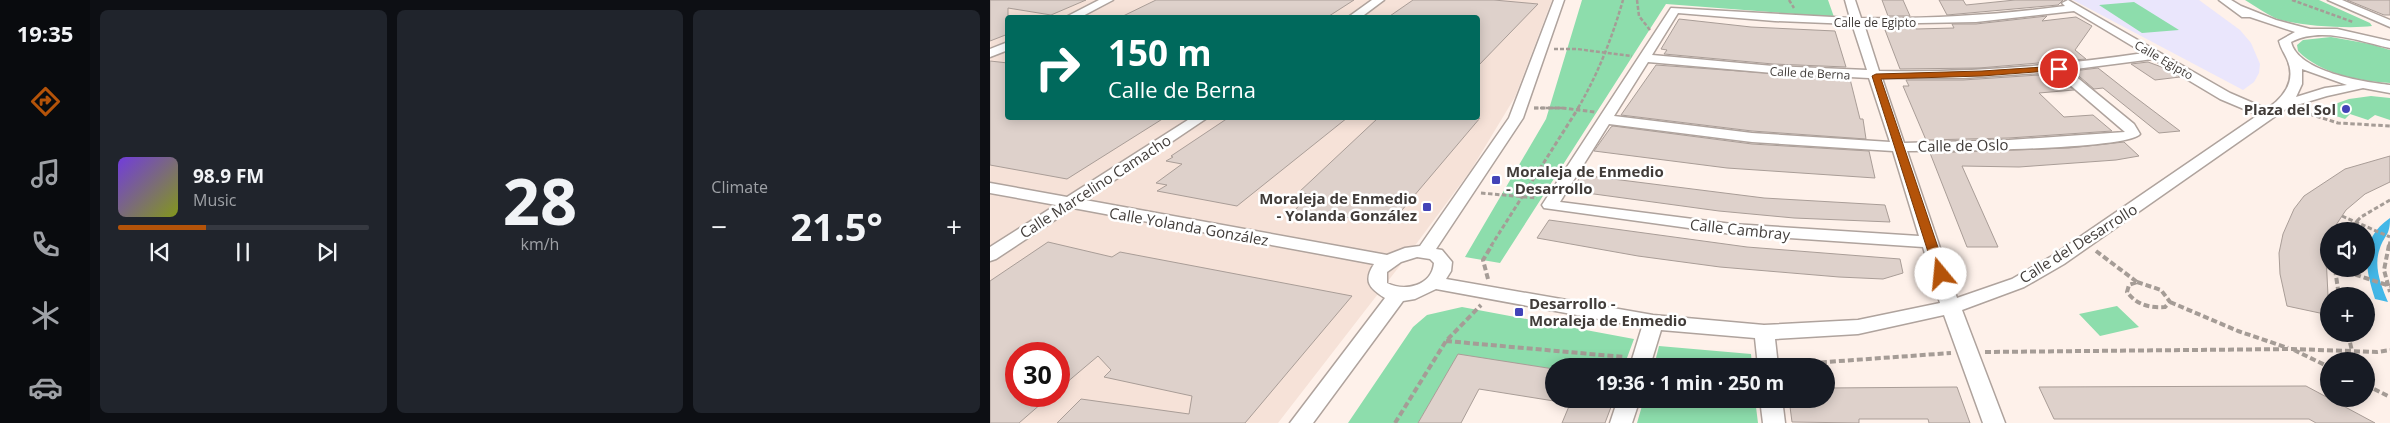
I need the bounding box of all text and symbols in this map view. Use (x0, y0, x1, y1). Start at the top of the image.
street label: Calle de Egipto (1834, 14, 1916, 31)
text: 19:35 (17, 18, 73, 48)
text: 150 m (1108, 29, 1212, 76)
icon: right (1025, 35, 1090, 100)
street label: Calle Egipto (2132, 36, 2196, 84)
pin (2038, 48, 2080, 90)
icon: arrive (2045, 55, 2073, 83)
street label: Calle de Berna (1769, 62, 1851, 84)
text: Calle de Berna (1108, 74, 1256, 104)
icon: directions (28, 84, 63, 119)
place label: Plaza del Sol (2244, 99, 2336, 119)
marker: Plaza del Sol (2340, 103, 2352, 115)
street label: Calle Marcelino Camacho (1016, 130, 1174, 242)
street label: Calle de Oslo (1917, 134, 2009, 156)
icon: music (28, 156, 63, 191)
text: 28 (503, 156, 577, 244)
place label: Moraleja de Enmedio - Desarrollo (1506, 161, 1664, 198)
text: 98.9 FM (193, 163, 264, 189)
marker: Moraleja de Enmedio - Desarrollo (1490, 174, 1502, 186)
text: Climate (711, 176, 768, 198)
place label: Moraleja de Enmedio - Yolanda González (1259, 188, 1417, 225)
text: Music (193, 189, 237, 211)
street label: Calle del Desarrollo (2015, 199, 2141, 287)
text: 21.5° (791, 200, 883, 252)
marker: Moraleja de Enmedio - Yolanda González (1421, 201, 1433, 213)
street label: Calle Yolanda González (1108, 202, 1270, 250)
text: − (711, 207, 727, 245)
text: + (946, 207, 962, 245)
street label: Calle Cambray (1689, 214, 1791, 244)
map controls (2320, 222, 2375, 407)
button: sound (2320, 222, 2375, 277)
icon: phone (28, 227, 63, 262)
text: km/h (521, 233, 559, 255)
icon: previous (146, 238, 174, 266)
icon: pause (229, 238, 257, 266)
icon: next (313, 238, 341, 266)
position arrow (1914, 247, 1966, 299)
button: + (2320, 287, 2375, 342)
place label: Desarrollo - Moraleja de Enmedio (1529, 293, 1687, 330)
icon: climate (28, 298, 63, 333)
marker: Desarrollo - Moraleja de Enmedio (1513, 306, 1525, 318)
speed limit sign: 30 (1005, 342, 1070, 407)
button: − (2320, 352, 2375, 407)
icon: car (28, 370, 63, 405)
text: 19:36 · 1 min · 250 m (1596, 370, 1784, 396)

